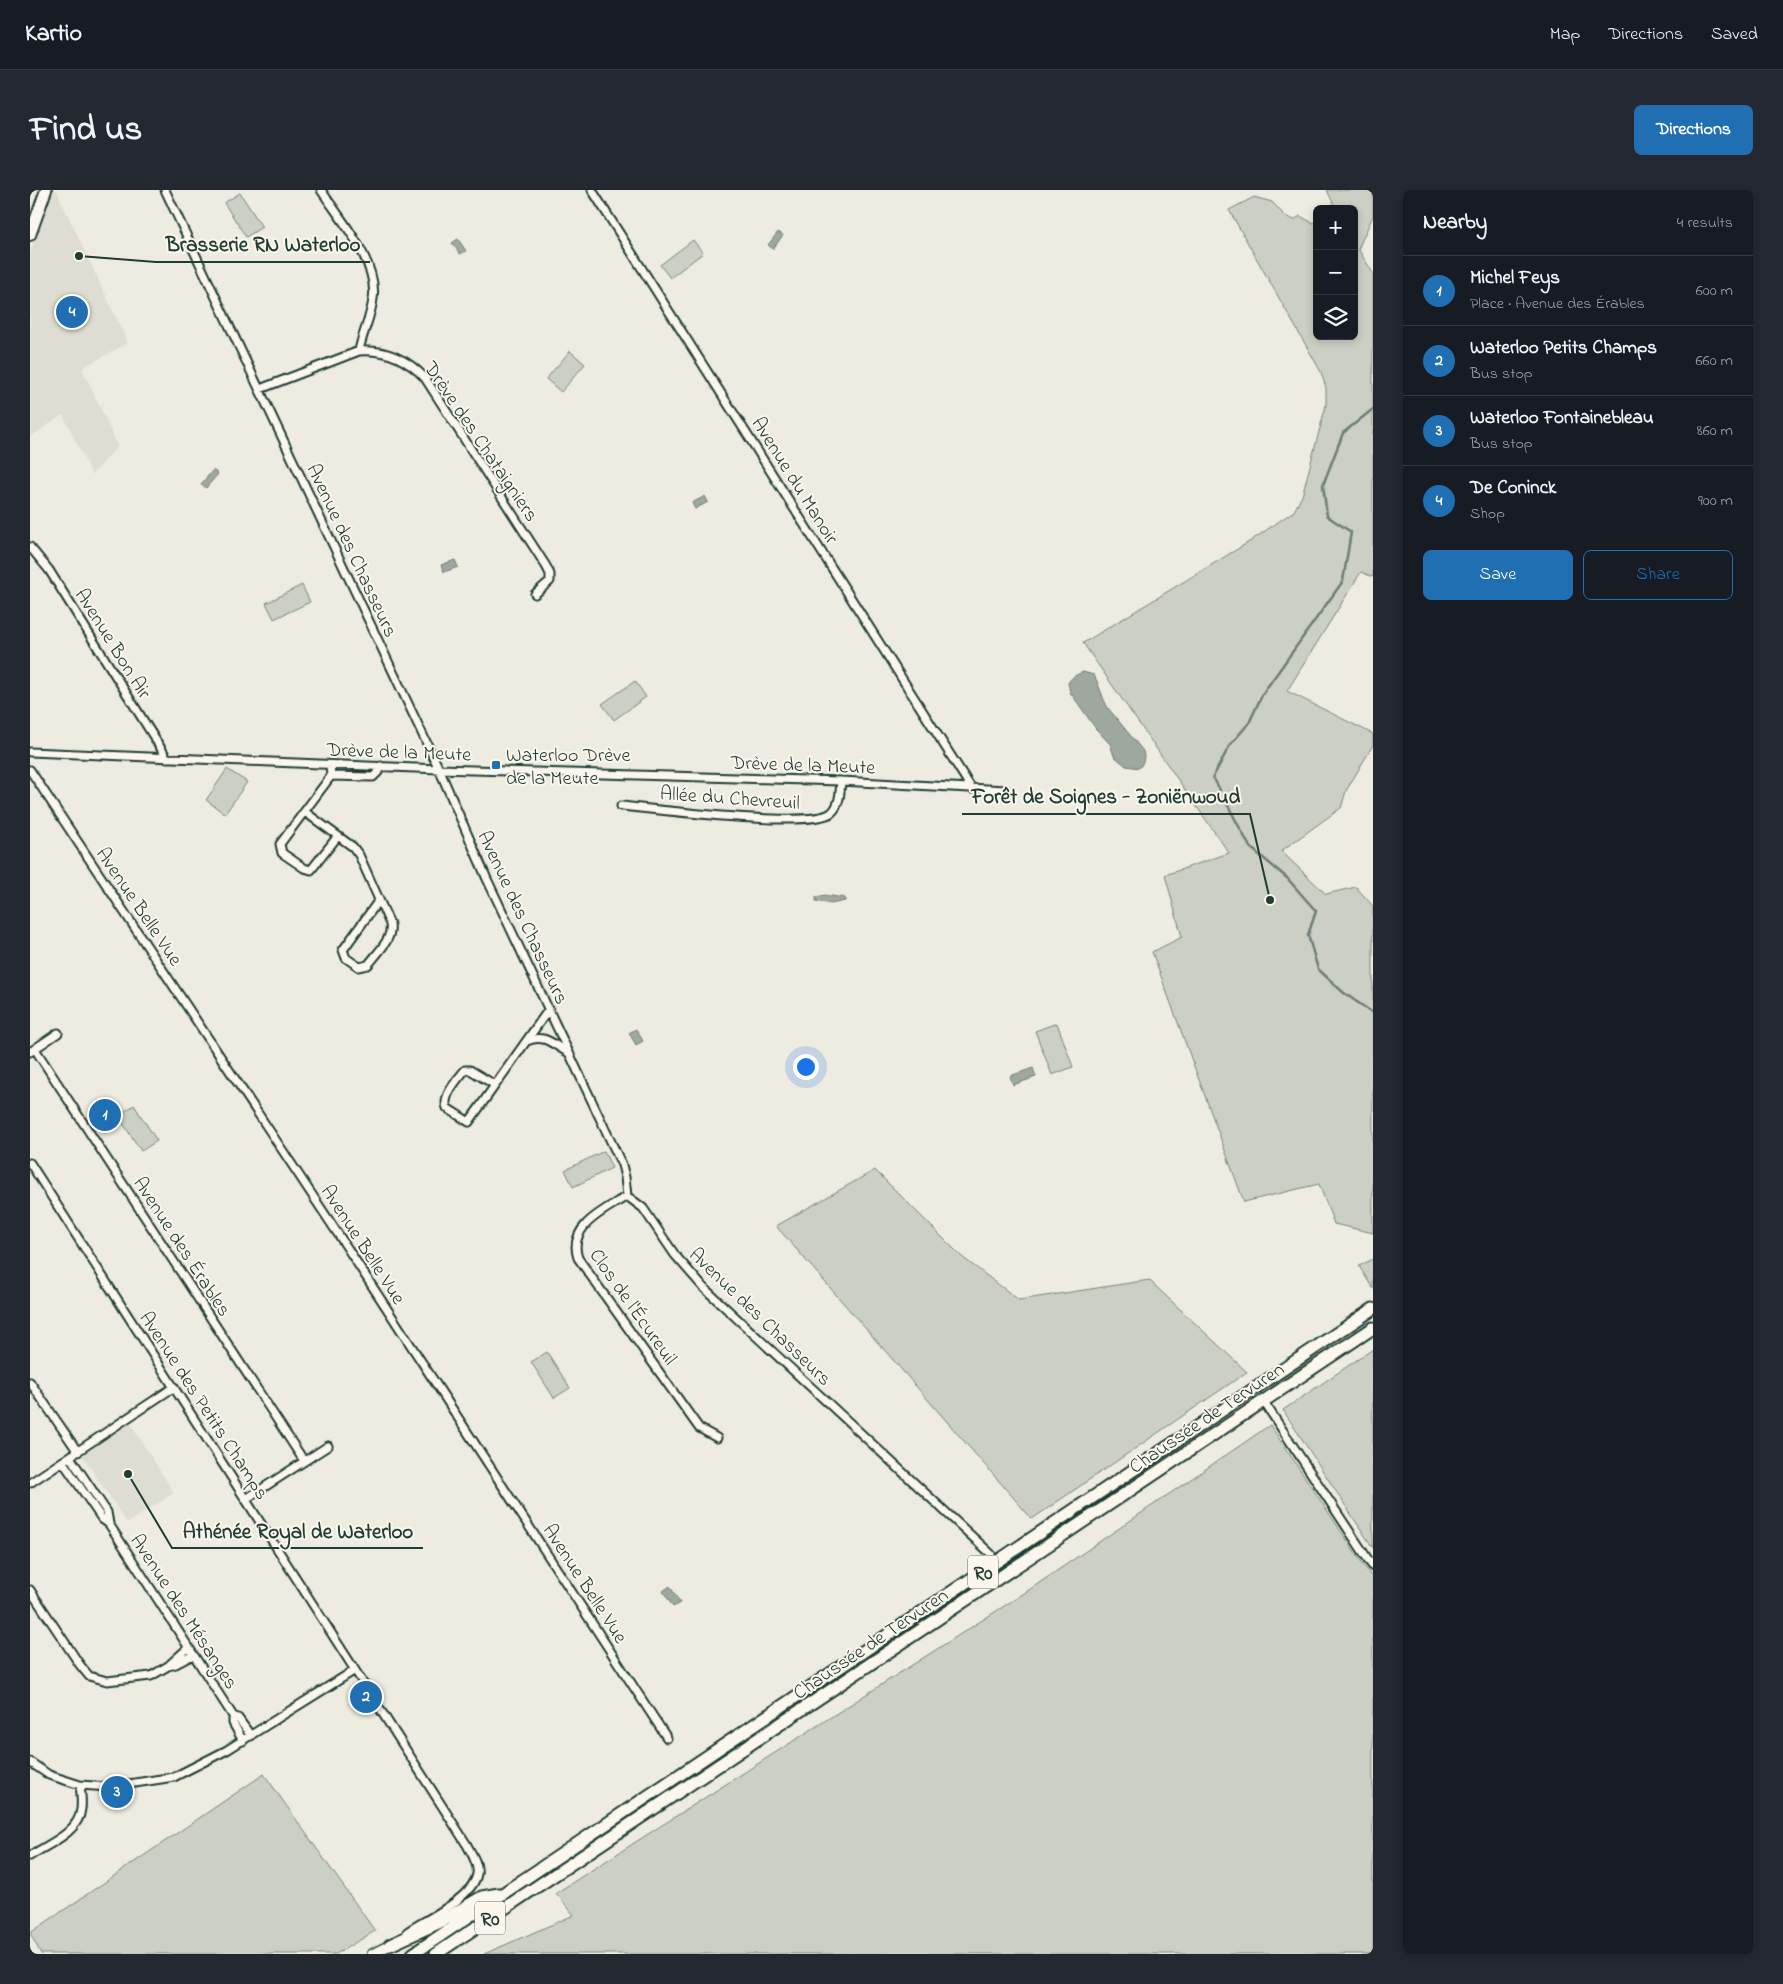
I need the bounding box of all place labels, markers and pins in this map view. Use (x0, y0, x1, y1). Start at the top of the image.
callout: Brasserie RN Waterloo (156, 226, 370, 262)
pin: 4 (56, 293, 88, 331)
place label: Waterloo Drève de la Meute (506, 742, 630, 794)
marker: Waterloo Drève de la Meute (490, 759, 502, 771)
callout: Forêt de Soignes - Zoniënwoud (962, 778, 1250, 814)
pin: 1 (89, 1096, 121, 1134)
callout: Athénée Royal de Waterloo (172, 1512, 423, 1548)
pin: 2 (350, 1678, 382, 1716)
pin: 3 (101, 1773, 133, 1811)

